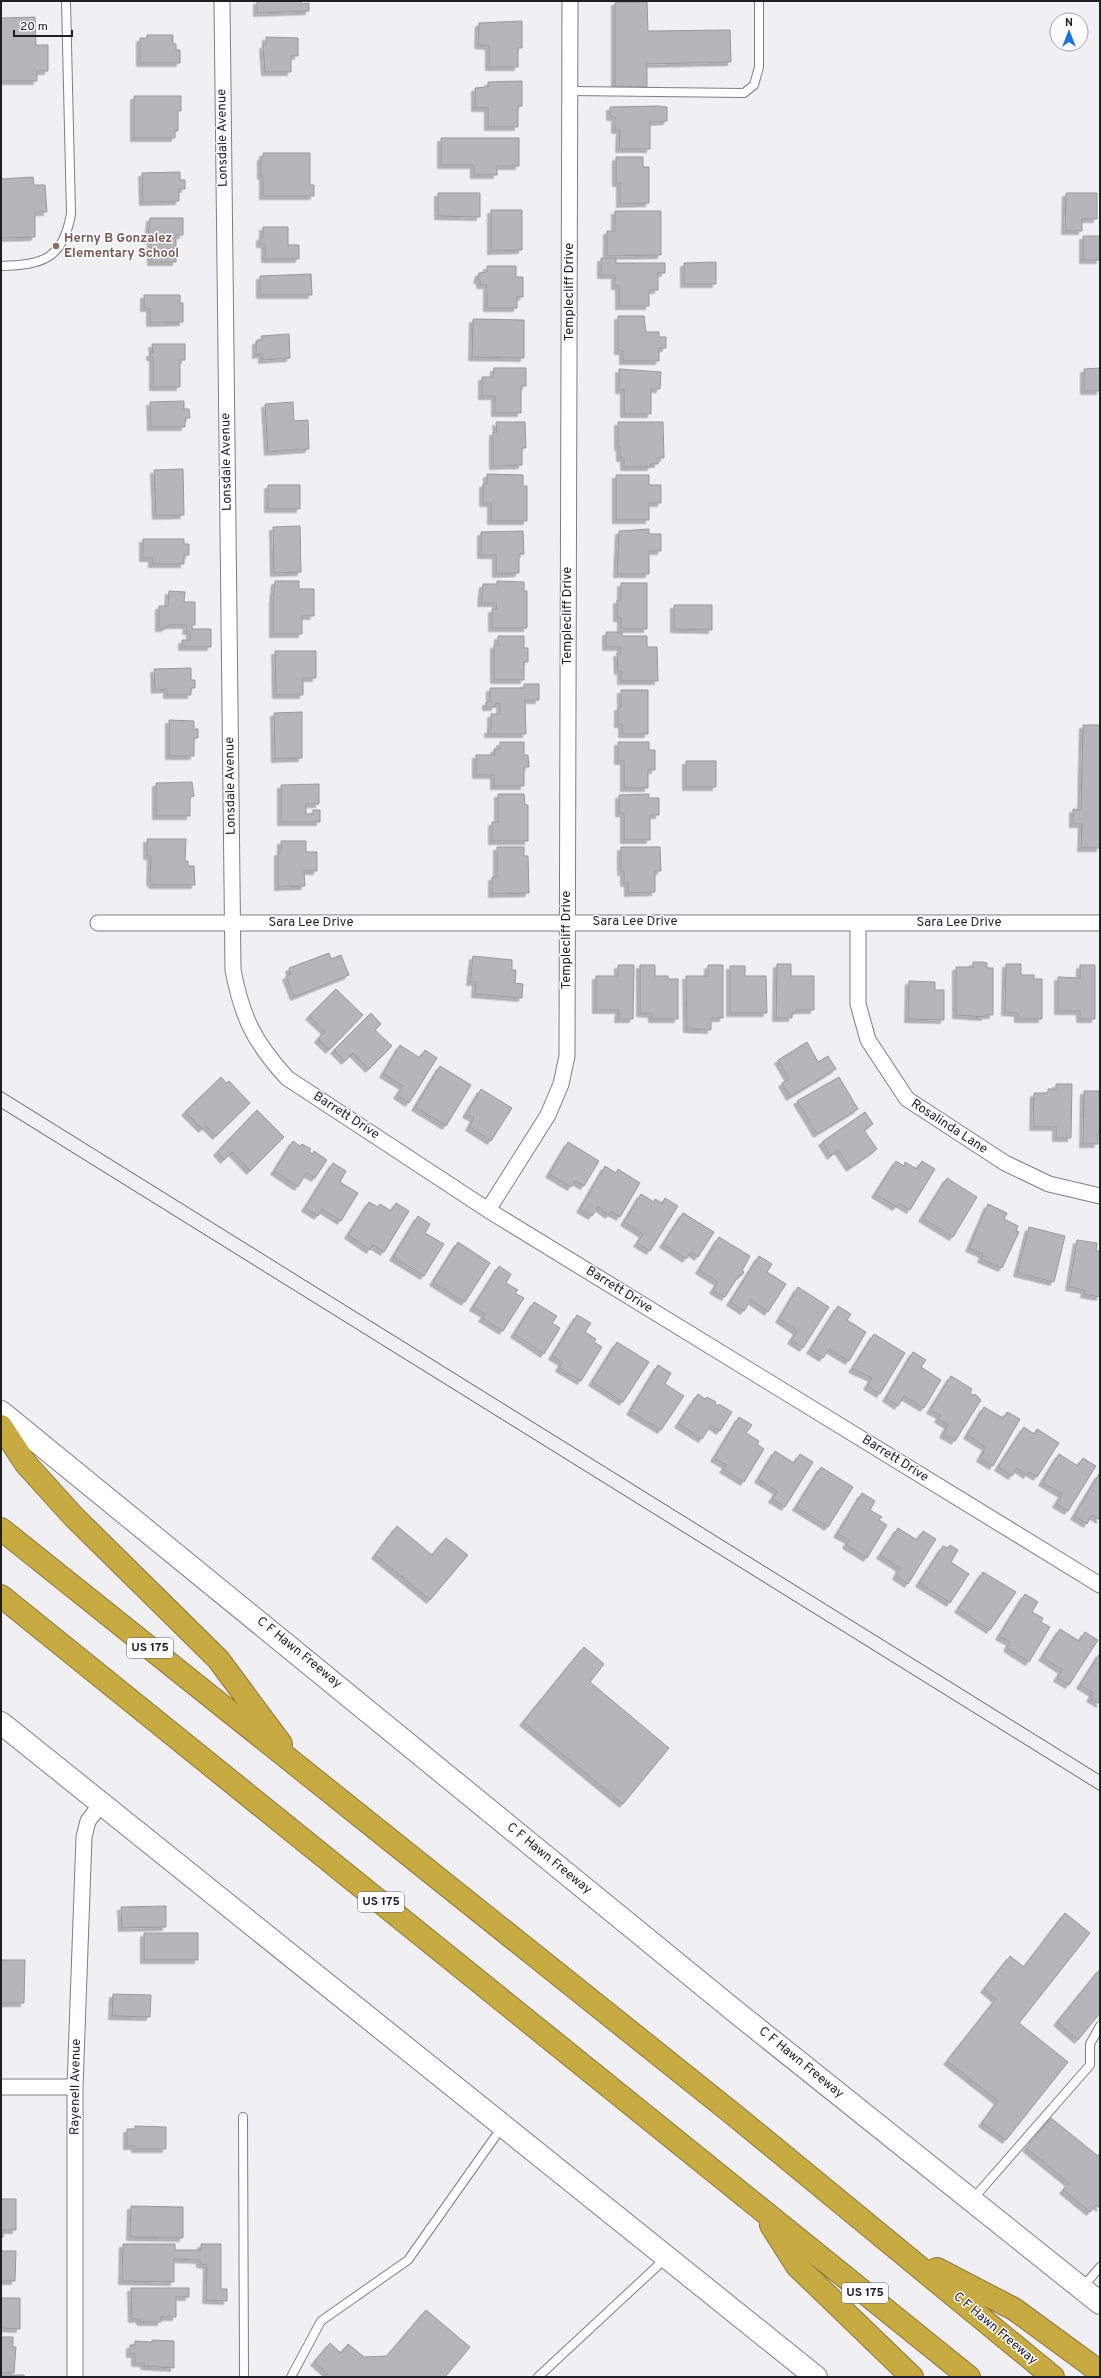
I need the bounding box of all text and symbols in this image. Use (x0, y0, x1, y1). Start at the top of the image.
scale bar (14, 12, 72, 38)
north arrow (1049, 12, 1089, 52)
text: N (1065, 16, 1073, 30)
text: 20 m (20, 19, 48, 35)
street label: Lonsdale Avenue (214, 89, 232, 187)
place label: Herny B Gonzalez Elementary School (64, 231, 179, 262)
marker: Herny B Gonzalez Elementary School (51, 241, 61, 251)
street label: Templecliff Drive (562, 243, 578, 341)
street label: Lonsdale Avenue (218, 413, 236, 511)
street label: Templecliff Drive (560, 567, 576, 665)
street label: Lonsdale Avenue (222, 737, 240, 835)
street label: Templecliff Drive (559, 891, 575, 989)
street label: Sara Lee Drive (593, 914, 677, 930)
street label: Sara Lee Drive (269, 915, 353, 931)
street label: Sara Lee Drive (917, 915, 1001, 931)
street label: Barrett Drive (310, 1089, 382, 1143)
street label: Rosalinda Lane (908, 1096, 990, 1158)
street label: Barrett Drive (583, 1263, 655, 1317)
street label: Barrett Drive (859, 1432, 931, 1486)
street label: C F Hawn Freeway (253, 1614, 345, 1692)
road number: US 175 (127, 1638, 173, 1658)
street label: C F Hawn Freeway (503, 1820, 595, 1898)
road number: US 175 (358, 1892, 404, 1912)
street label: C F Hawn Freeway (755, 2024, 847, 2102)
street label: Rayenell Avenue (67, 2039, 85, 2135)
road number: US 175 (842, 2283, 888, 2303)
street label: C F Hawn Freeway (950, 2289, 1040, 2369)

